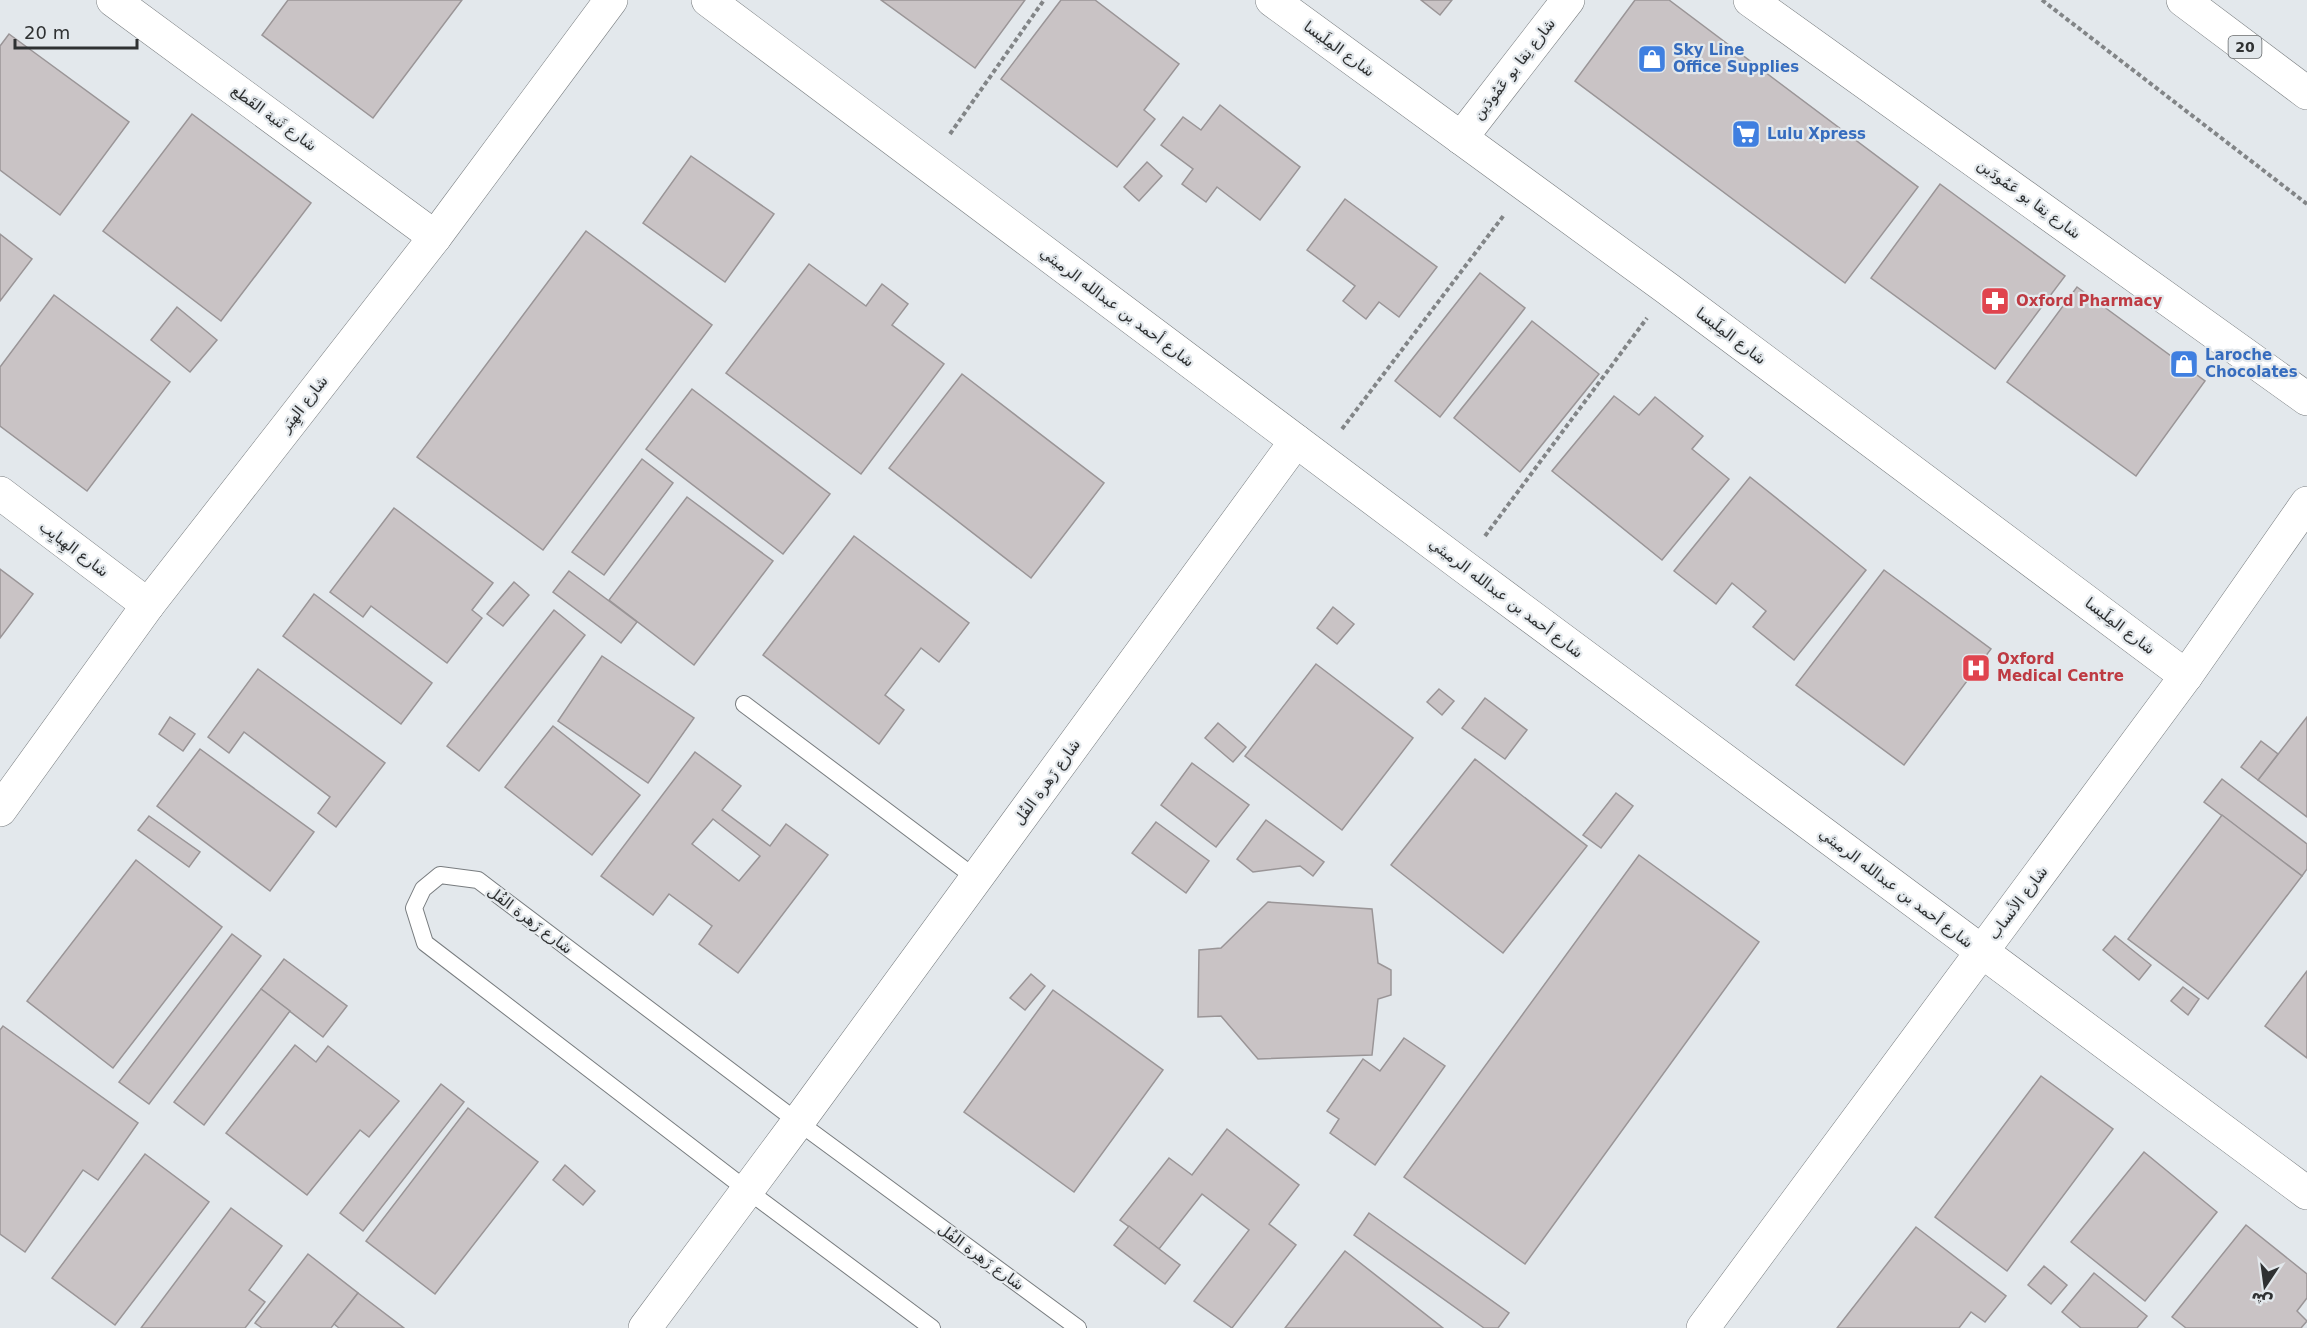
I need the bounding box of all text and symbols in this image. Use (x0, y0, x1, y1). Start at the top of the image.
scale bar (15, 12, 136, 50)
street label: شارع نِقا بو عَمُودَين (1469, 15, 1559, 123)
street label: شارع المِلَيسا (1300, 17, 1378, 81)
text: 20 m (24, 22, 70, 43)
road number: 20 (2228, 36, 2262, 58)
place label: Sky Line Office Supplies (1673, 41, 1799, 76)
shop icon: Sky Line Office Supplies (1636, 43, 1668, 75)
street label: شارع ثَنية القَطع (228, 81, 320, 155)
supermarket icon: Lulu Xpress (1730, 118, 1762, 150)
place label: Lulu Xpress (1767, 125, 1866, 143)
street label: شارع نِقا بو عَمُودَين (1974, 155, 2084, 243)
street label: شارع أحمد بن عبدالله الرميثي (1036, 243, 1198, 371)
pharmacy icon: Oxford Pharmacy (1979, 285, 2011, 317)
place label: Oxford Pharmacy (2016, 292, 2162, 310)
street label: شارع المِلَيسا (1692, 304, 1770, 368)
place label: Laroche Chocolates (2205, 346, 2298, 381)
shop icon: Laroche Chocolates (2168, 348, 2200, 380)
street label: شارع الهِيَر (276, 372, 334, 439)
street label: شارع الهِبايِب (34, 517, 112, 584)
street label: شارع أحمد بن عبدالله الرميثي (1425, 534, 1587, 662)
street label: شارع المِلَيسا (2081, 594, 2159, 658)
place label: Oxford Medical Centre (1997, 650, 2124, 685)
hospital icon: Oxford Medical Centre (1960, 652, 1992, 684)
street label: شارع زَهرة الفُل (1010, 736, 1084, 828)
street label: شارع أحمد بن عبدالله الرميثي (1815, 824, 1977, 952)
street label: شارع الأنساب (1984, 862, 2051, 943)
street label: شارع زَهرة الفُل (484, 882, 576, 958)
street label: شارع زَهرة الفُل (935, 1220, 1027, 1294)
north arrow (2235, 1256, 2295, 1316)
text: ش (2249, 1288, 2275, 1312)

